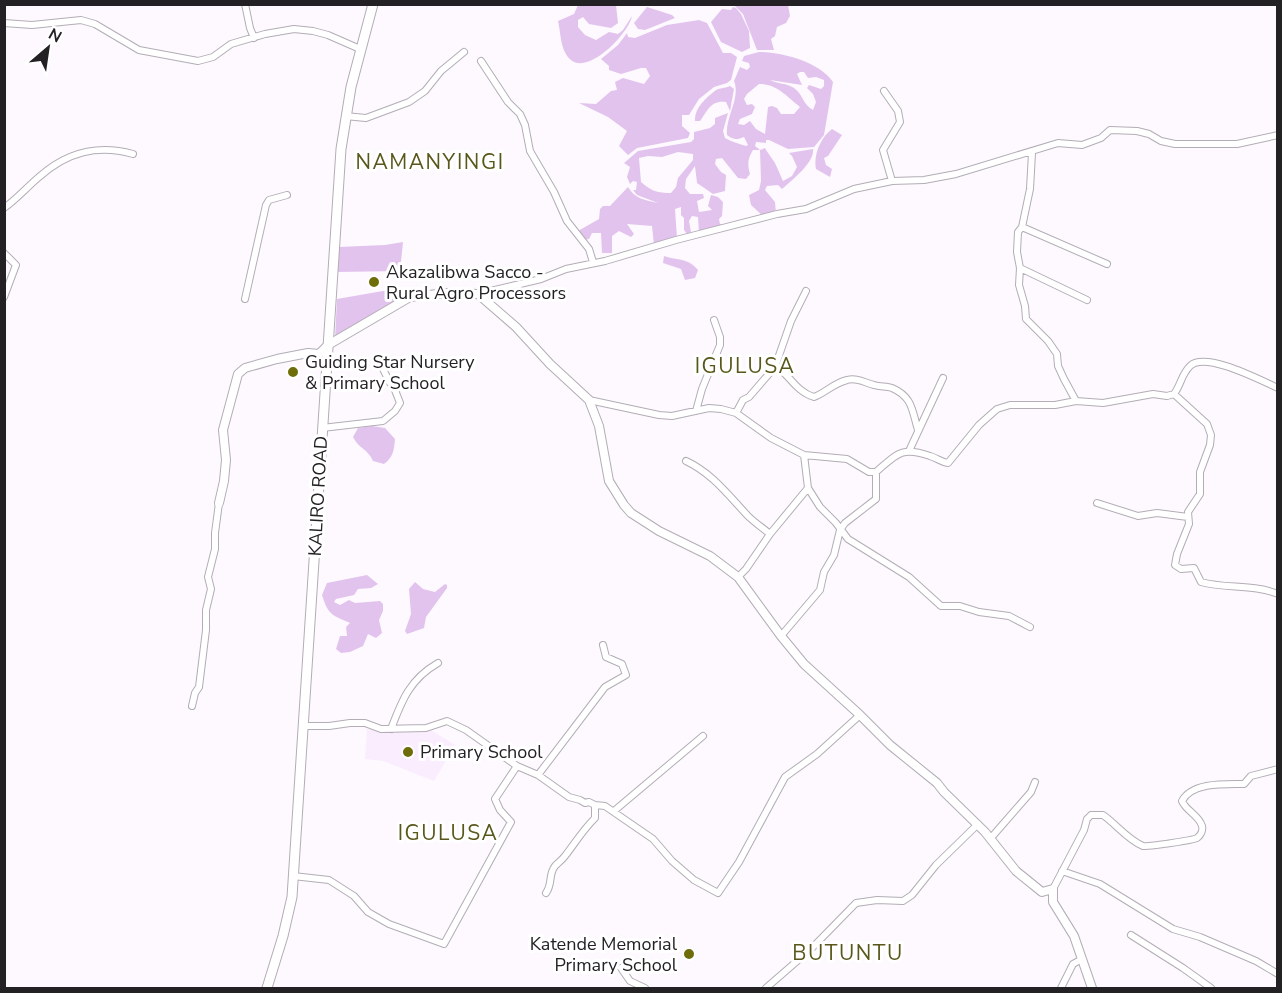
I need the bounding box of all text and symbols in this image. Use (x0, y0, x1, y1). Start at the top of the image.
north arrow (18, 18, 78, 78)
text: N (44, 23, 65, 48)
district label: NAMANYINGI (355, 148, 505, 176)
place label: Akazalibwa Sacco - Rural Agro Processors (386, 260, 566, 305)
marker: Akazalibwa Sacco - Rural Agro Processors (367, 275, 381, 289)
place label: Guiding Star Nursery & Primary School (305, 350, 475, 395)
district label: IGULUSA (695, 352, 795, 380)
marker: Guiding Star Nursery & Primary School (286, 365, 300, 379)
street label: KALIRO ROAD (303, 435, 333, 557)
place label: Primary School (420, 740, 543, 764)
marker: Primary School (401, 745, 415, 759)
district label: IGULUSA (398, 819, 498, 847)
place label: Katende Memorial Primary School (530, 932, 678, 977)
district label: BUTUNTU (792, 939, 904, 967)
marker: Katende Memorial Primary School (682, 947, 696, 961)

